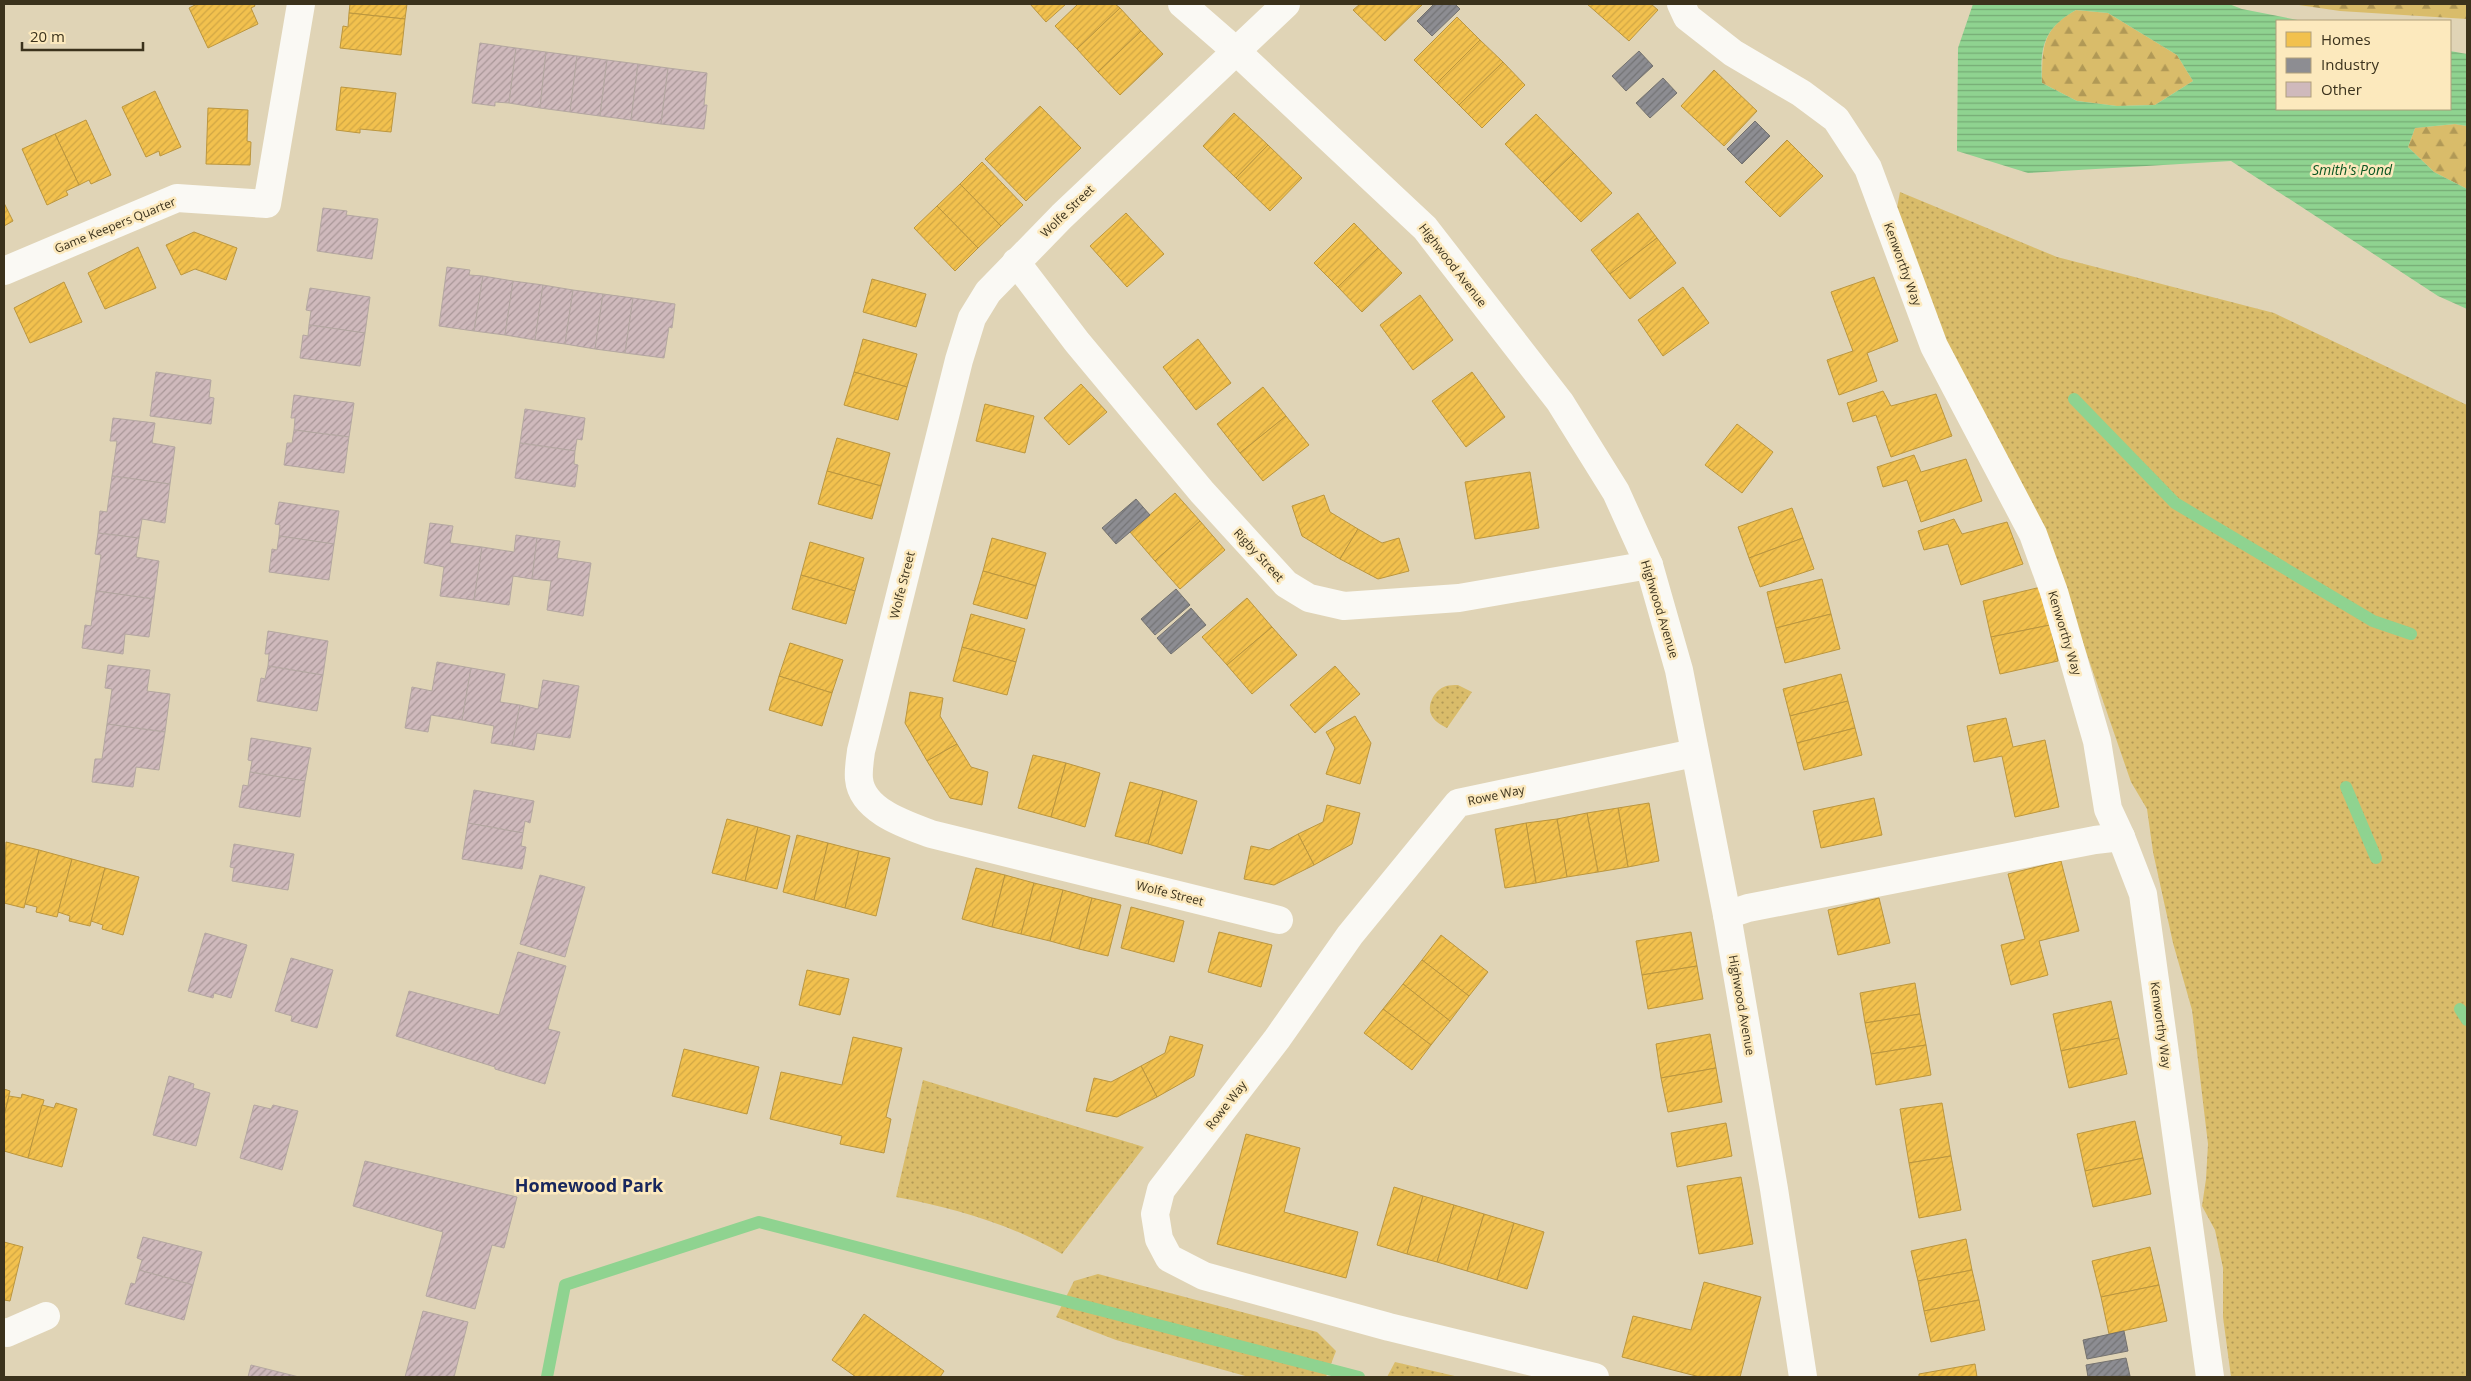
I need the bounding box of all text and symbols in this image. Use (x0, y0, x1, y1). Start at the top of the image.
scale bar (22, 20, 144, 52)
legend (2276, 20, 2451, 110)
text: 20 m (30, 26, 65, 46)
text: Homes (2321, 29, 2371, 49)
text: Industry (2321, 54, 2379, 74)
text: Other (2321, 79, 2362, 99)
water label: Smith's Pond (2312, 160, 2393, 179)
street label: Wolfe Street (1036, 181, 1098, 241)
street label: Game Keepers Quarter (52, 193, 178, 257)
street label: Highwood Avenue (1415, 220, 1491, 311)
street label: Kenworthy Way (1880, 220, 1926, 309)
street label: Rigby Street (1230, 525, 1288, 585)
street label: Wolfe Street (885, 550, 919, 620)
street label: Highwood Avenue (1637, 558, 1683, 660)
street label: Kenworthy Way (2044, 589, 2086, 678)
street label: Rowe Way (1466, 780, 1527, 809)
street label: Wolfe Street (1135, 876, 1205, 910)
street label: Highwood Avenue (1725, 953, 1759, 1057)
street label: Kenworthy Way (2147, 981, 2176, 1070)
street label: Rowe Way (1202, 1076, 1251, 1133)
district label: Homewood Park (515, 1173, 664, 1197)

